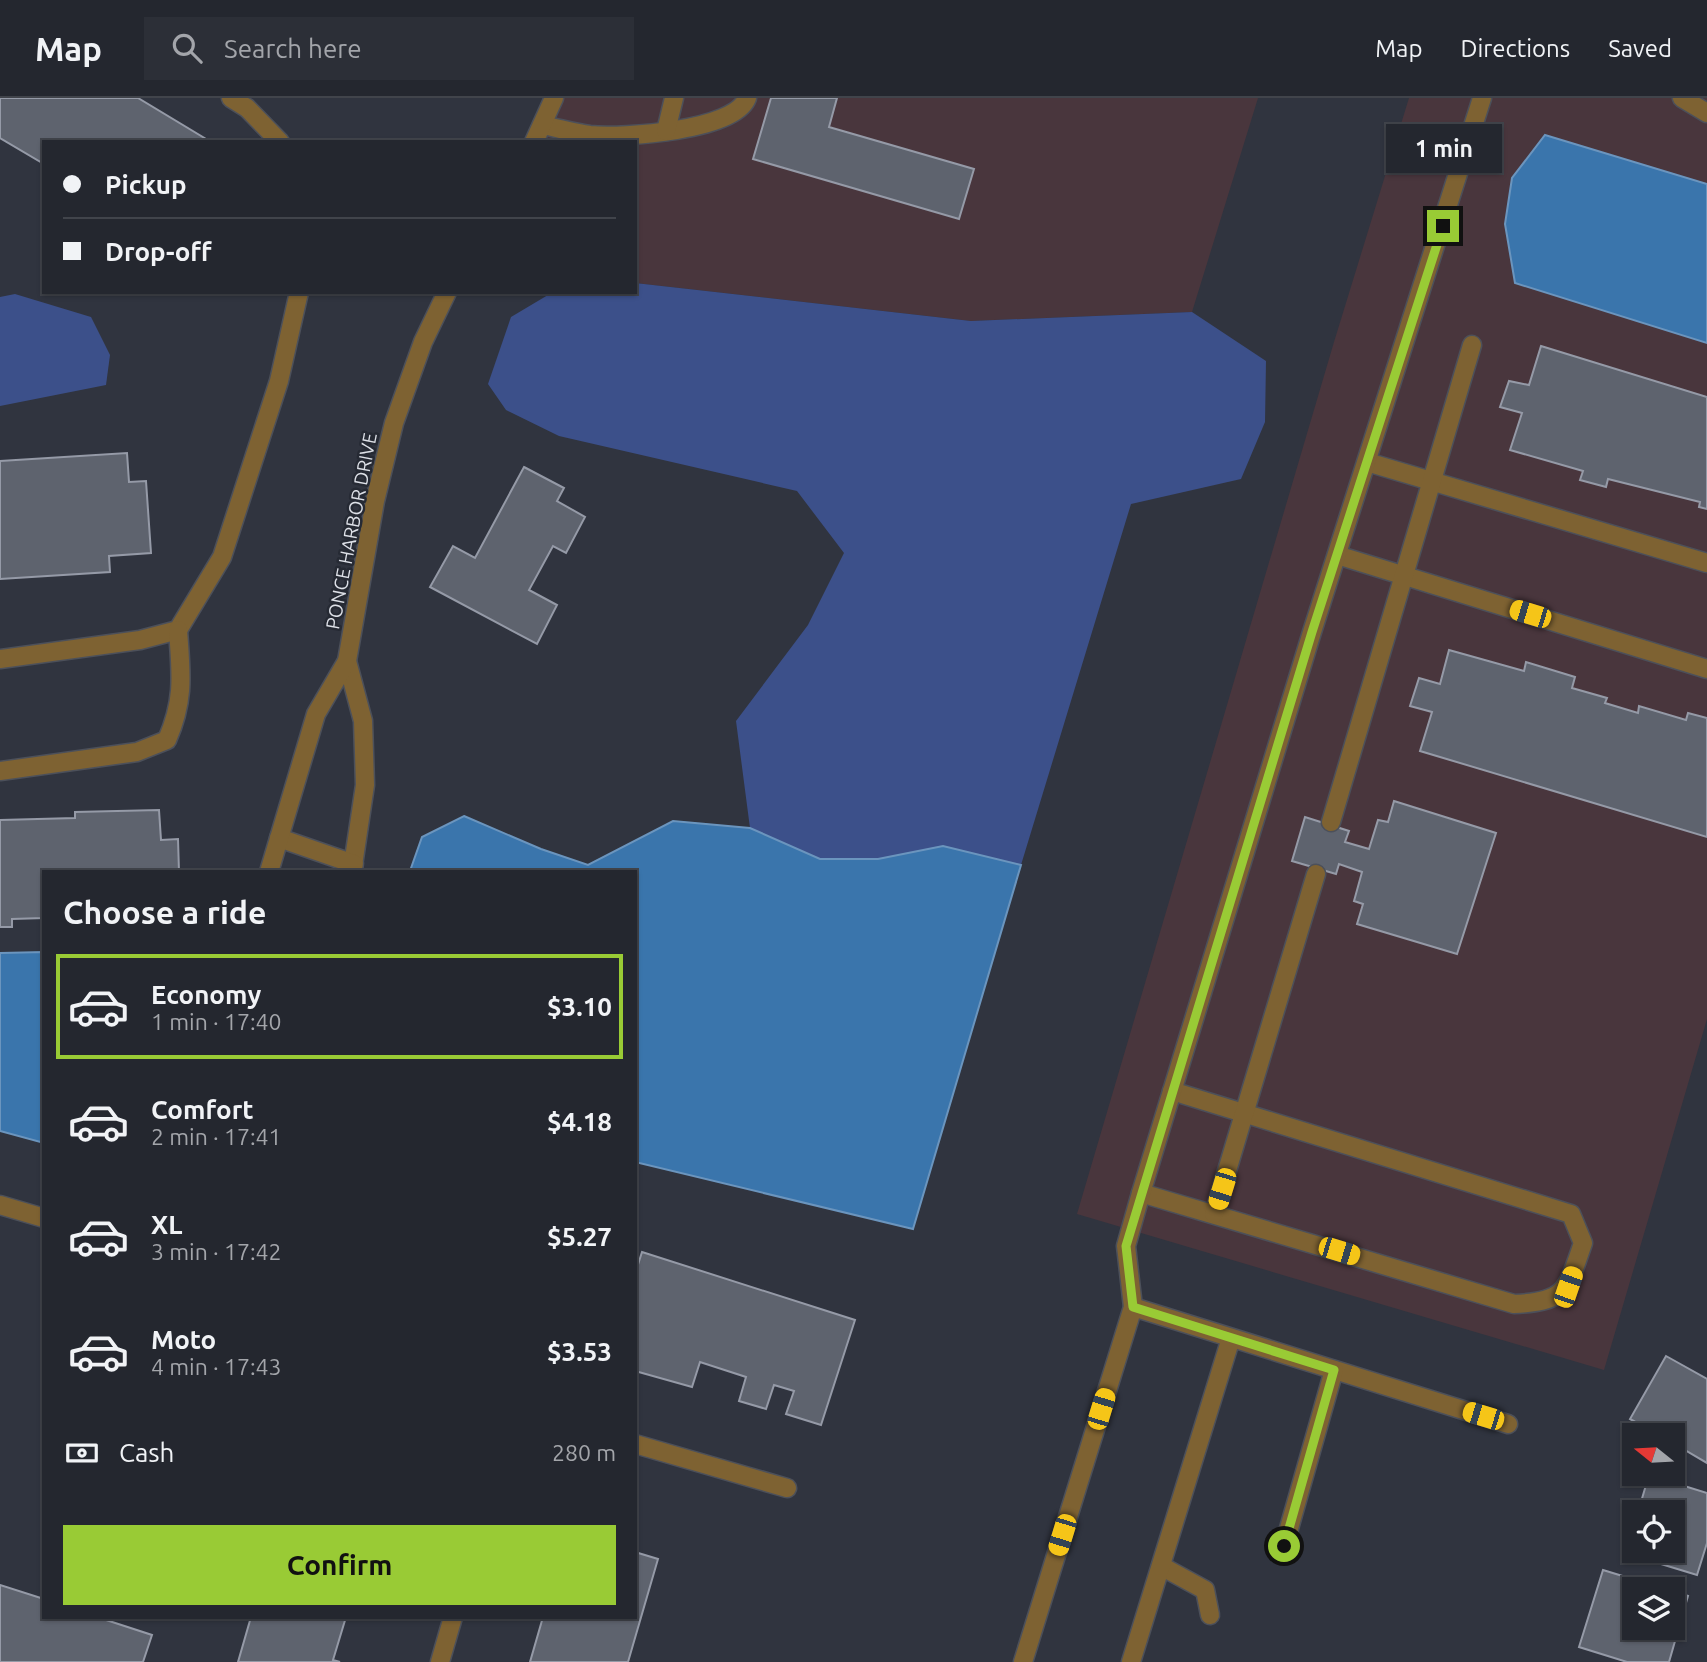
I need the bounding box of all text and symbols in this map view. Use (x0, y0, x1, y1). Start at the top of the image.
search box (144, 17, 634, 80)
icon: search (168, 29, 206, 67)
text: Map (35, 30, 102, 67)
text: Search here (224, 34, 362, 63)
text: Map (1375, 35, 1422, 62)
text: Directions (1460, 35, 1570, 62)
text: Saved (1608, 35, 1672, 62)
callout: 1 min (1385, 124, 1501, 174)
text: 1 min (1415, 136, 1473, 161)
text: Pickup (105, 170, 187, 199)
route end (1427, 210, 1459, 242)
text: Drop-off (105, 237, 212, 266)
street label: PONCE HARBOR DRIVE (321, 431, 381, 631)
car (1507, 598, 1554, 630)
text: Choose a ride (63, 894, 266, 930)
icon: car (67, 975, 130, 1038)
text: Economy (151, 980, 261, 1009)
text: $3.10 (547, 992, 612, 1021)
text: 1 min · 17:40 (151, 1009, 282, 1034)
icon: car (67, 1090, 130, 1153)
text: Comfort (151, 1095, 254, 1124)
text: $4.18 (547, 1107, 612, 1136)
text: 2 min · 17:41 (151, 1124, 282, 1149)
car (1206, 1166, 1239, 1212)
icon: car (67, 1205, 130, 1268)
text: XL (151, 1210, 182, 1239)
text: $5.27 (547, 1222, 612, 1251)
car (1316, 1235, 1363, 1267)
text: 3 min · 17:42 (151, 1239, 282, 1264)
car (1552, 1264, 1585, 1310)
icon: car (67, 1320, 130, 1383)
text: Moto (151, 1325, 216, 1354)
text: $3.53 (547, 1337, 612, 1366)
text: 4 min · 17:43 (151, 1354, 282, 1379)
car (1085, 1386, 1118, 1432)
car (1460, 1400, 1507, 1432)
north arrow (1622, 1423, 1685, 1486)
map controls (1622, 1423, 1685, 1640)
icon: cash (63, 1434, 101, 1472)
text: Cash (119, 1438, 174, 1467)
text: 280 m (552, 1440, 616, 1465)
button: locate (1622, 1500, 1685, 1563)
car (1046, 1512, 1079, 1558)
button: Confirm (63, 1525, 616, 1605)
route start (1268, 1530, 1300, 1562)
button: layers (1622, 1577, 1685, 1640)

